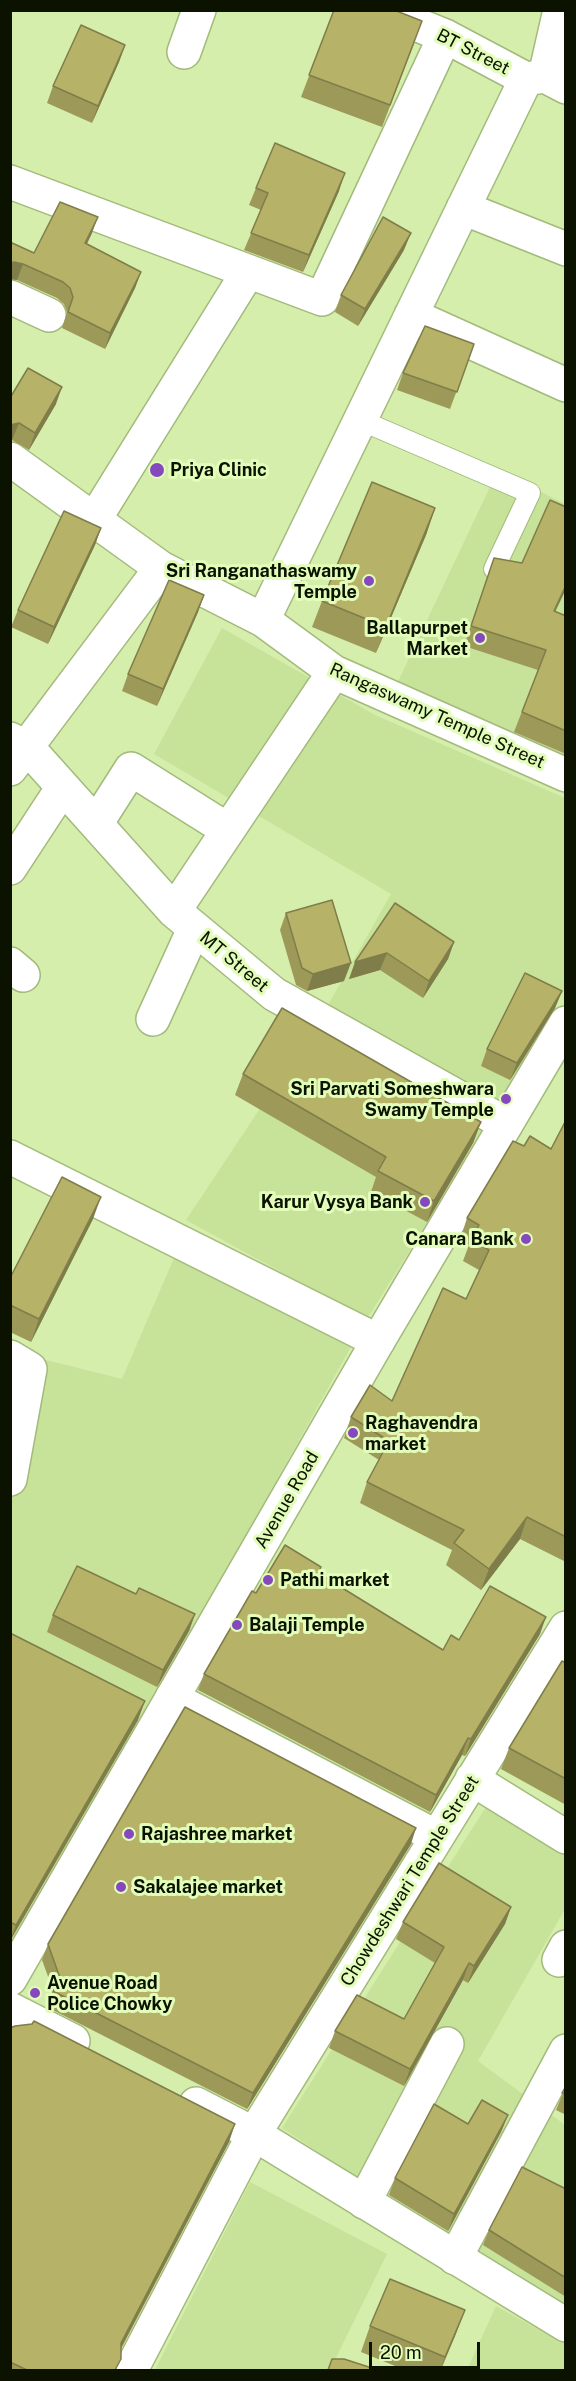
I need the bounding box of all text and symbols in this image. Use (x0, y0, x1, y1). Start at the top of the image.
street label: BT Street (433, 24, 513, 80)
place label: Priya Clinic (170, 459, 267, 481)
marker: Priya Clinic (148, 461, 166, 479)
place label: Sri Ranganathaswamy Temple (166, 560, 357, 602)
marker: Sri Ranganathaswamy Temple (362, 574, 376, 588)
place label: Ballapurpet Market (366, 617, 468, 660)
marker: Ballapurpet Market (473, 631, 487, 645)
street label: Rangaswamy Temple Street (326, 659, 548, 773)
street label: MT Street (195, 927, 273, 997)
place label: Sri Parvati Someshwara Swamy Temple (290, 1078, 494, 1120)
marker: Sri Parvati Someshwara Swamy Temple (499, 1092, 513, 1106)
place label: Karur Vysya Bank (261, 1191, 413, 1213)
marker: Karur Vysya Bank (418, 1195, 432, 1209)
place label: Canara Bank (405, 1228, 514, 1250)
marker: Canara Bank (519, 1232, 533, 1246)
place label: Raghavendra market (365, 1412, 478, 1454)
marker: Raghavendra market (346, 1426, 360, 1440)
street label: Avenue Road (250, 1447, 324, 1553)
place label: Pathi market (280, 1569, 390, 1591)
marker: Pathi market (261, 1573, 275, 1587)
place label: Balaji Temple (249, 1614, 365, 1636)
marker: Balaji Temple (230, 1618, 244, 1632)
street label: Chowdeshwari Temple Street (336, 1772, 484, 1990)
place label: Rajashree market (141, 1823, 292, 1845)
marker: Rajashree market (122, 1827, 136, 1841)
place label: Sakalajee market (133, 1876, 283, 1898)
marker: Sakalajee market (114, 1880, 128, 1894)
place label: Avenue Road Police Chowky (47, 1972, 172, 2014)
marker: Avenue Road Police Chowky (28, 1986, 42, 2000)
scale bar (372, 2330, 483, 2368)
text: 20 m (380, 2342, 422, 2363)

